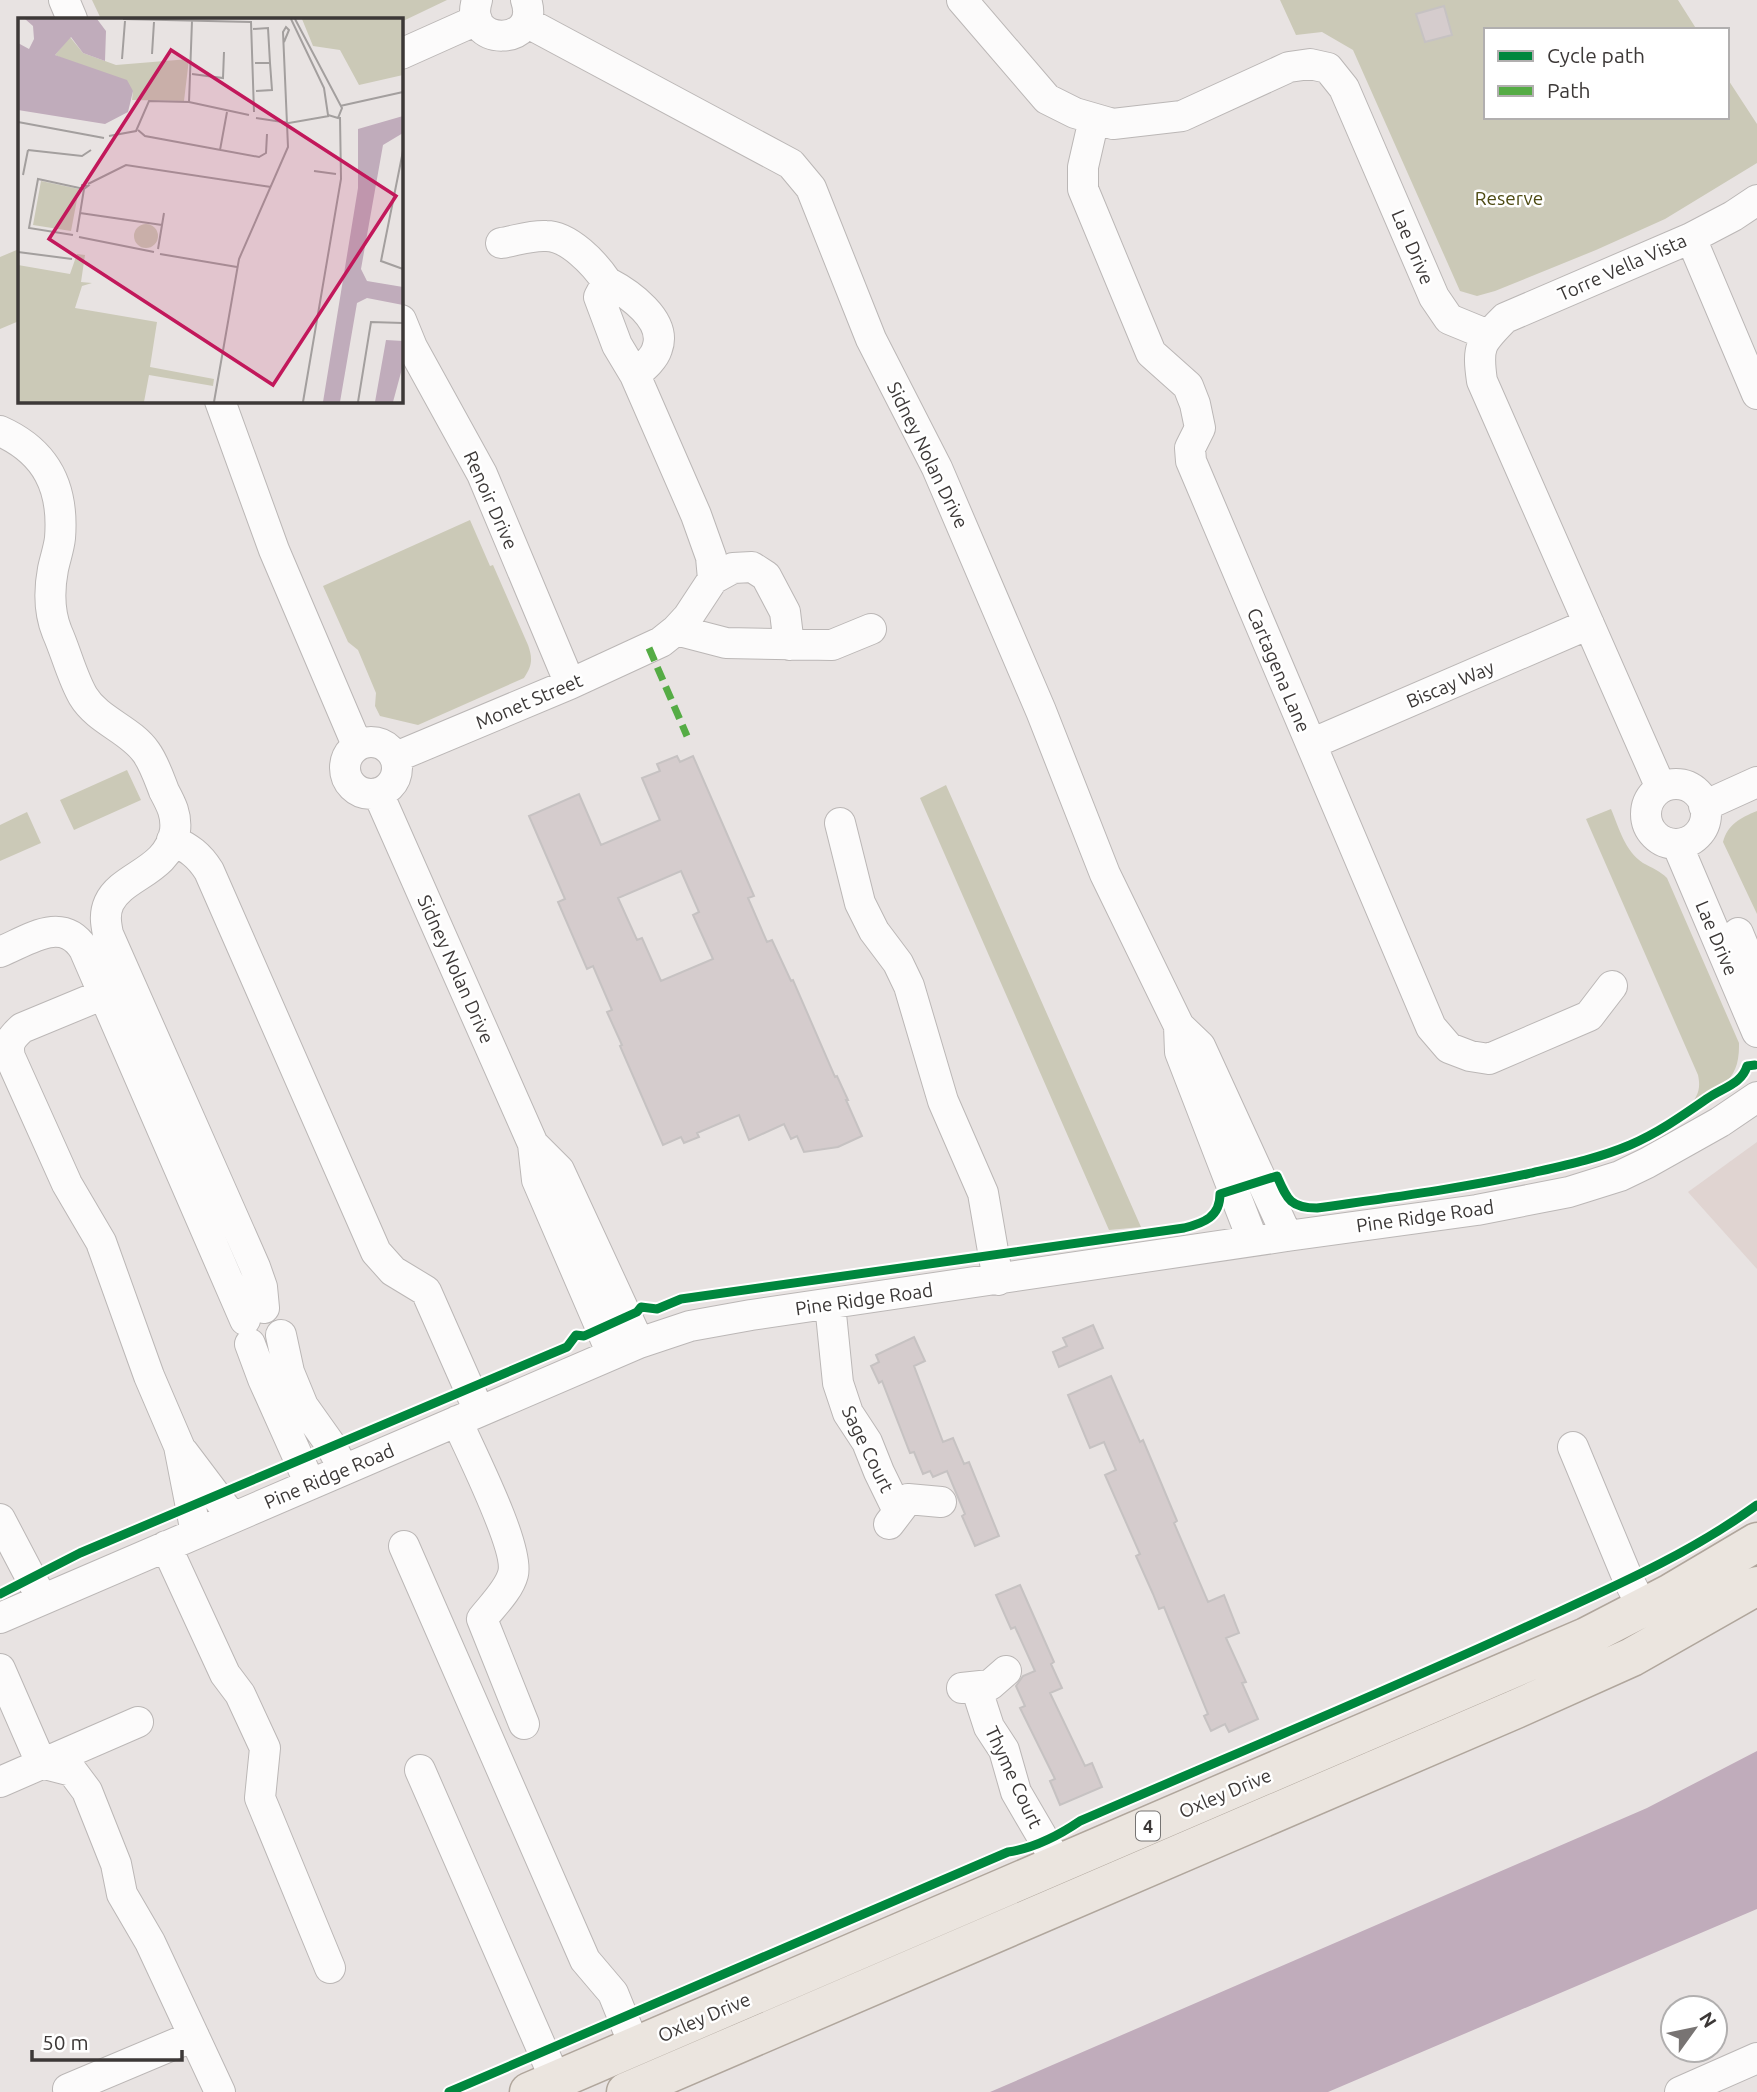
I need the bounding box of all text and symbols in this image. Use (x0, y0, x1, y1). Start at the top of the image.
inset map (18, 18, 402, 402)
legend (1484, 28, 1729, 119)
text: Cycle path (1547, 43, 1645, 67)
text: Path (1547, 78, 1590, 102)
park label: Reserve (1475, 187, 1543, 209)
street label: Lae Drive (1387, 206, 1439, 288)
street label: Torre Vella Vista (1554, 229, 1690, 305)
street label: Sidney Nolan Drive (883, 378, 973, 532)
street label: Renoir Drive (460, 447, 522, 553)
street label: Cartagena Lane (1243, 604, 1315, 736)
street label: Biscay Way (1403, 656, 1497, 712)
street label: Monet Street (472, 668, 586, 733)
street label: Sidney Nolan Drive (413, 891, 499, 1047)
street label: Lae Drive (1691, 897, 1743, 979)
street label: Pine Ridge Road (1355, 1195, 1495, 1237)
street label: Pine Ridge Road (794, 1278, 934, 1320)
street label: Sage Court (838, 1402, 899, 1496)
street label: Pine Ridge Road (261, 1439, 397, 1513)
street label: Thyme Court (981, 1723, 1047, 1832)
street label: Oxley Drive (1175, 1764, 1275, 1822)
road number: 4 (1136, 1812, 1160, 1840)
street label: Oxley Drive (654, 1988, 754, 2046)
north arrow (1659, 1994, 1729, 2064)
text: N (1695, 2008, 1721, 2032)
scale bar (32, 2018, 182, 2062)
text: 50 m (42, 2030, 89, 2054)

